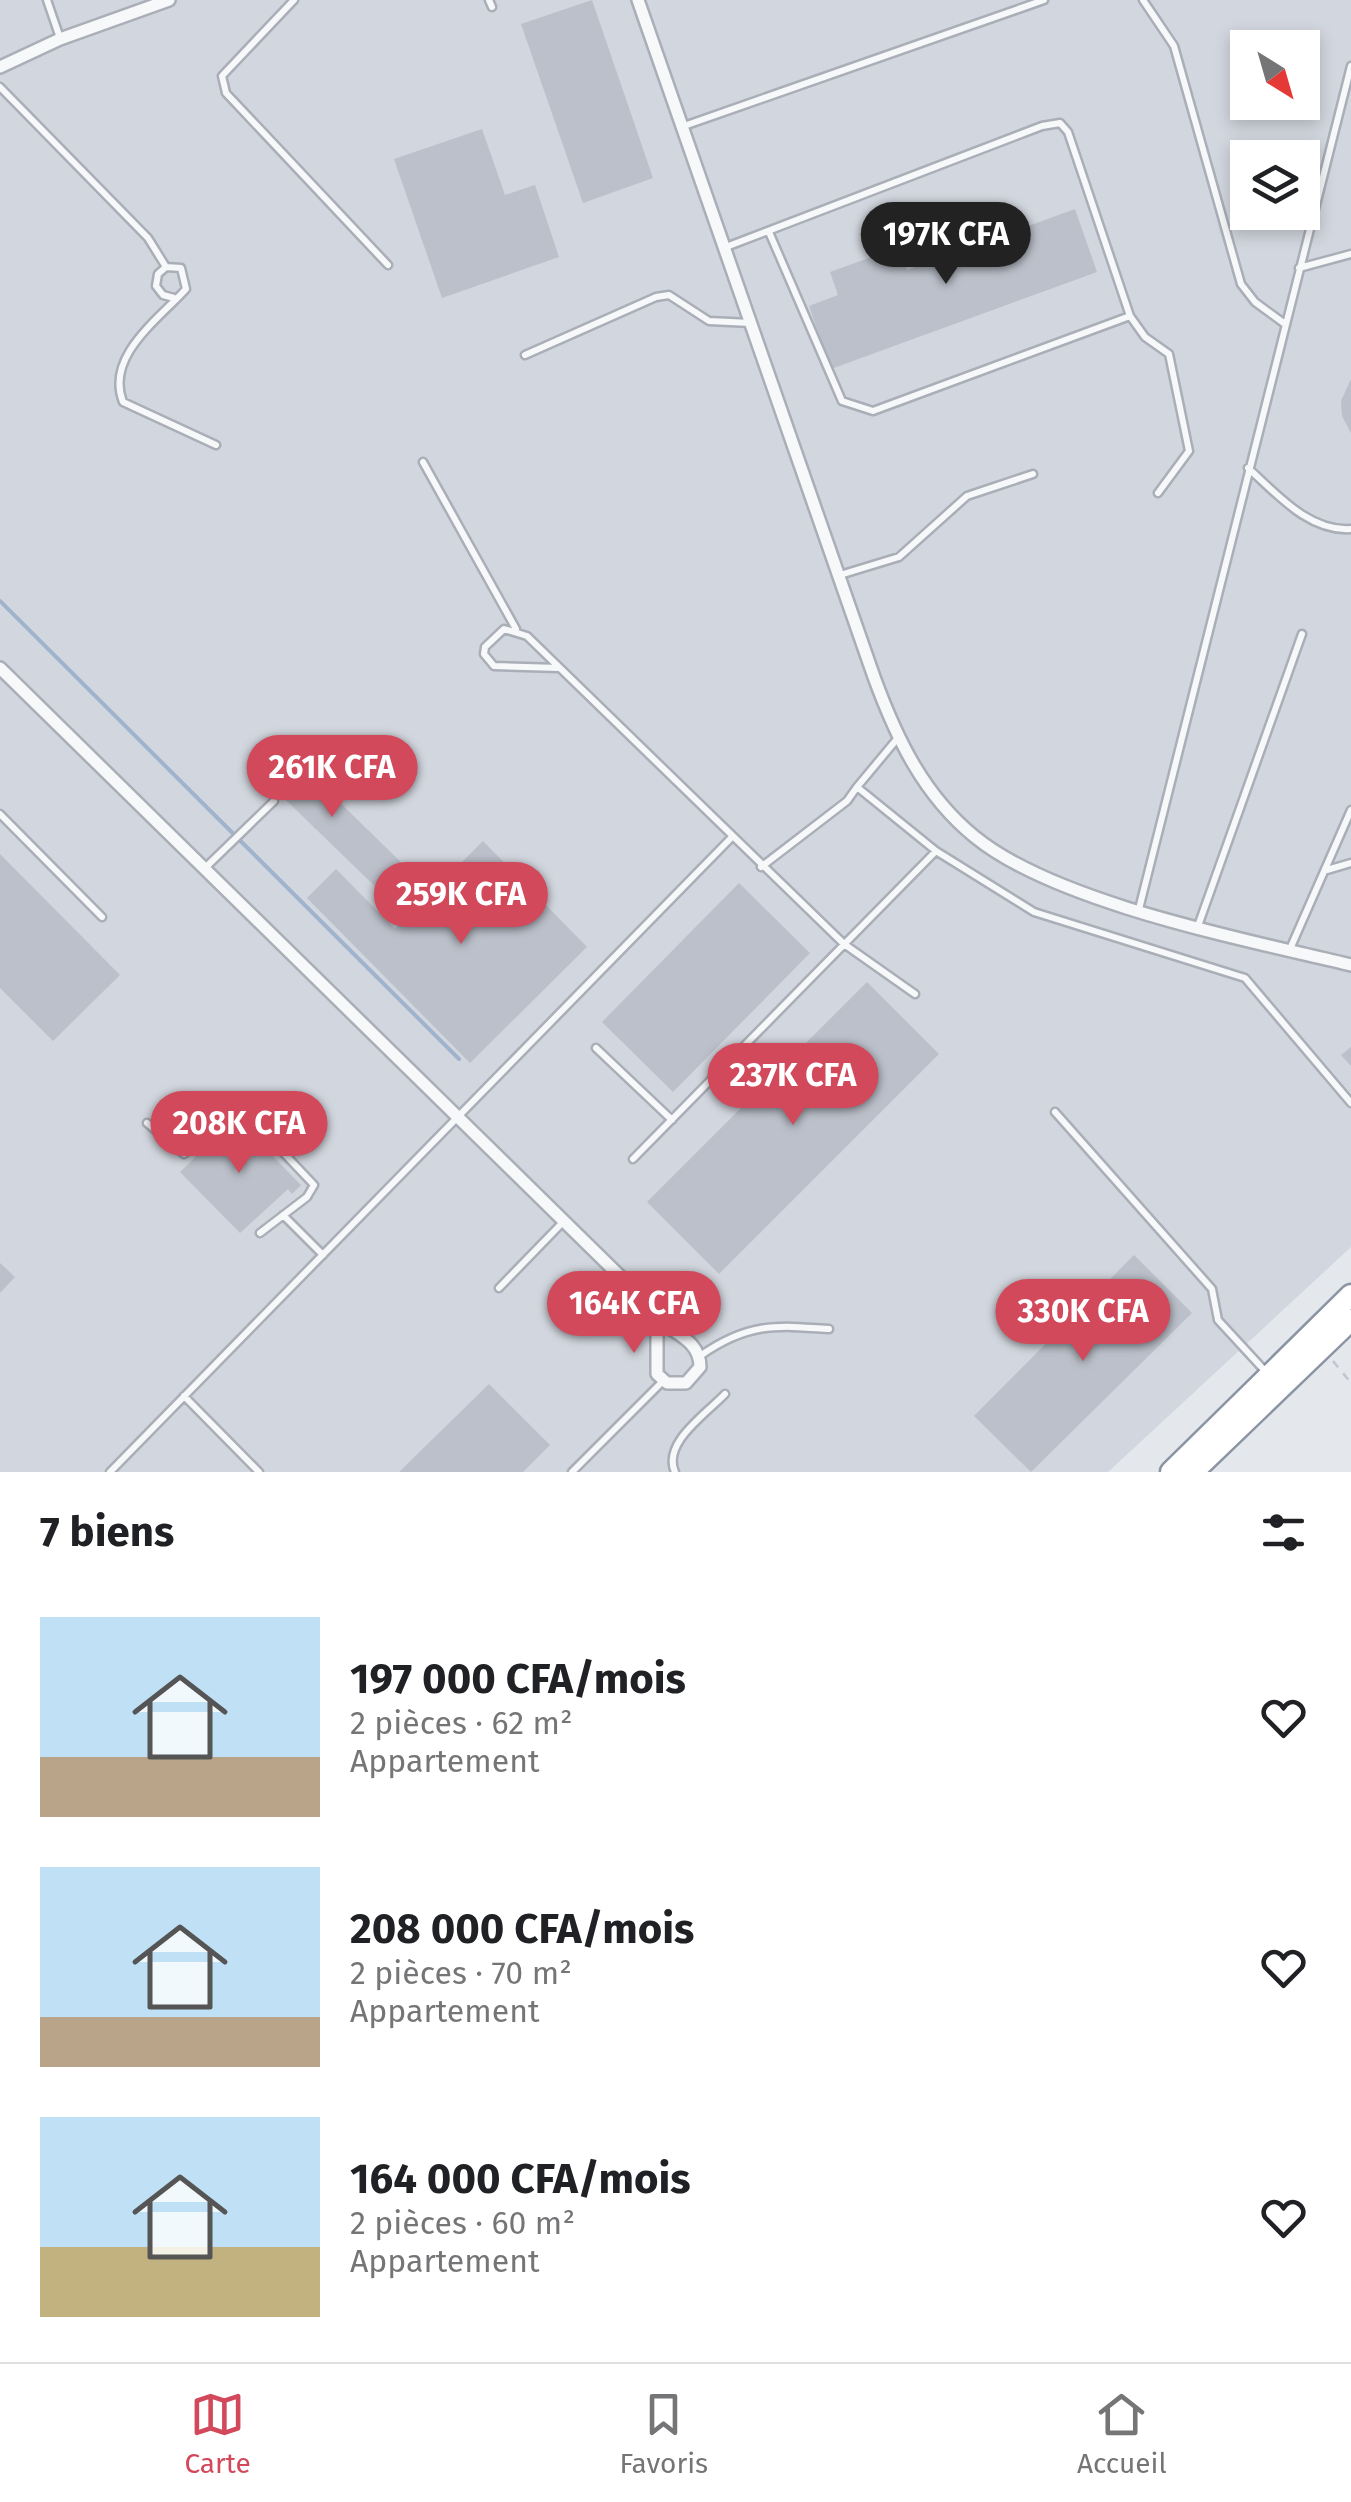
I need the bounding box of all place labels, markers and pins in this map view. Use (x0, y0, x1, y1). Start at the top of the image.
pin: 197K CFA (843, 202, 1049, 287)
pin: 261K CFA (229, 735, 435, 820)
pin: 259K CFA (358, 862, 564, 947)
pin: 237K CFA (690, 1043, 896, 1128)
pin: 208K CFA (136, 1091, 342, 1176)
pin: 164K CFA (531, 1271, 737, 1356)
pin: 330K CFA (980, 1279, 1186, 1364)

